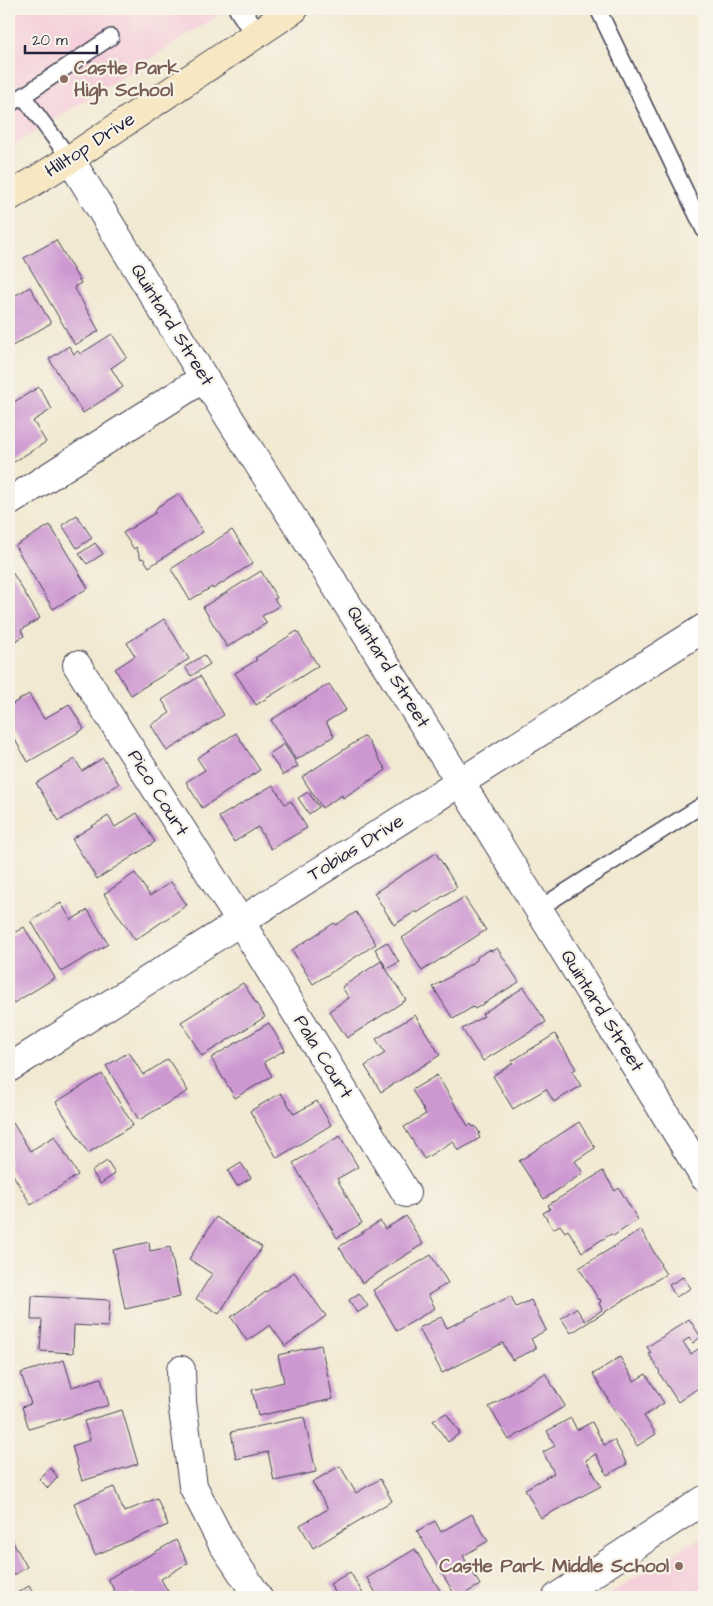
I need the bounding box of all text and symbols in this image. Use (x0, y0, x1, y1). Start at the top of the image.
scale bar (25, 22, 98, 54)
text: 20 m (32, 30, 68, 51)
place label: Castle Park High School (74, 55, 179, 105)
marker: Castle Park High School (58, 73, 70, 85)
street label: Hilltop Drive (40, 106, 140, 184)
street label: Quintard Street (124, 259, 221, 392)
street label: Quintard Street (340, 601, 437, 734)
street label: Pico Court (121, 745, 195, 842)
street label: Tobias Drive (303, 808, 409, 888)
street label: Quintard Street (554, 945, 651, 1078)
street label: Pala Court (287, 1010, 360, 1104)
place label: Castle Park Middle School (439, 1553, 669, 1580)
marker: Castle Park Middle School (673, 1560, 685, 1572)

